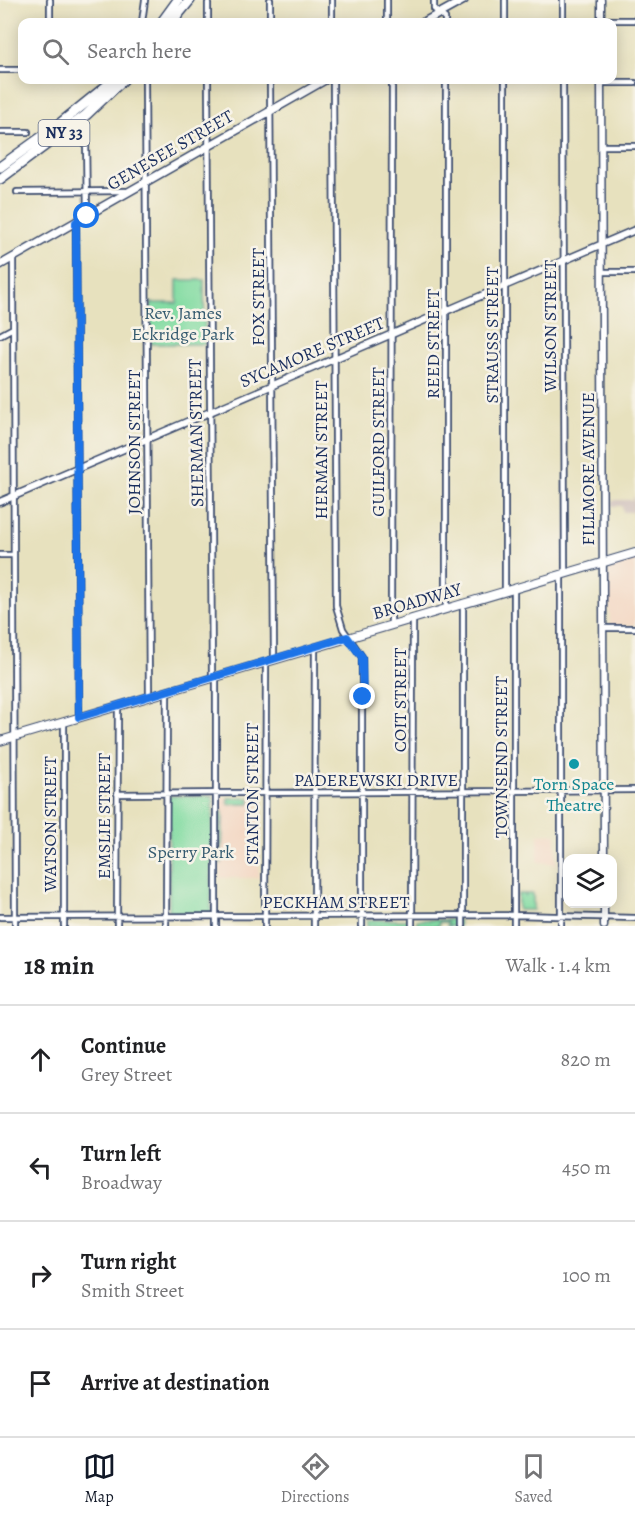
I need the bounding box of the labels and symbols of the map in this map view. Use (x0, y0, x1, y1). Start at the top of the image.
street label: GENESEE STREET (102, 104, 238, 196)
road number: NY 33 (38, 120, 90, 146)
route start (73, 202, 99, 228)
street label: FOX STREET (246, 248, 270, 346)
street label: WILSON STREET (538, 260, 562, 393)
street label: STRAUSS STREET (480, 266, 504, 404)
street label: REED STREET (421, 289, 445, 399)
park label: Rev. James Eckridge Park (132, 301, 234, 346)
street label: SYCAMORE STREET (236, 311, 388, 393)
street label: SHERMAN STREET (183, 358, 209, 507)
street label: GUILFORD STREET (366, 367, 390, 517)
street label: JOHNSON STREET (122, 369, 146, 514)
street label: HERMAN STREET (309, 380, 333, 519)
street label: FILLMORE AVENUE (576, 392, 600, 546)
street label: BROADWAY (369, 576, 466, 625)
street label: COIT STREET (388, 648, 412, 752)
street label: TOWNSEND STREET (489, 676, 513, 838)
route end (349, 683, 375, 709)
street label: STANTON STREET (240, 723, 264, 865)
street label: EMSLIE STREET (92, 753, 116, 879)
street label: WATSON STREET (38, 756, 62, 893)
marker: Torn Space Theatre (567, 757, 581, 771)
street label: PADEREWSKI DRIVE (294, 768, 458, 792)
place label: Torn Space Theatre (534, 772, 614, 817)
park label: Sperry Park (148, 840, 234, 864)
street label: PECKHAM STREET (263, 890, 410, 914)

